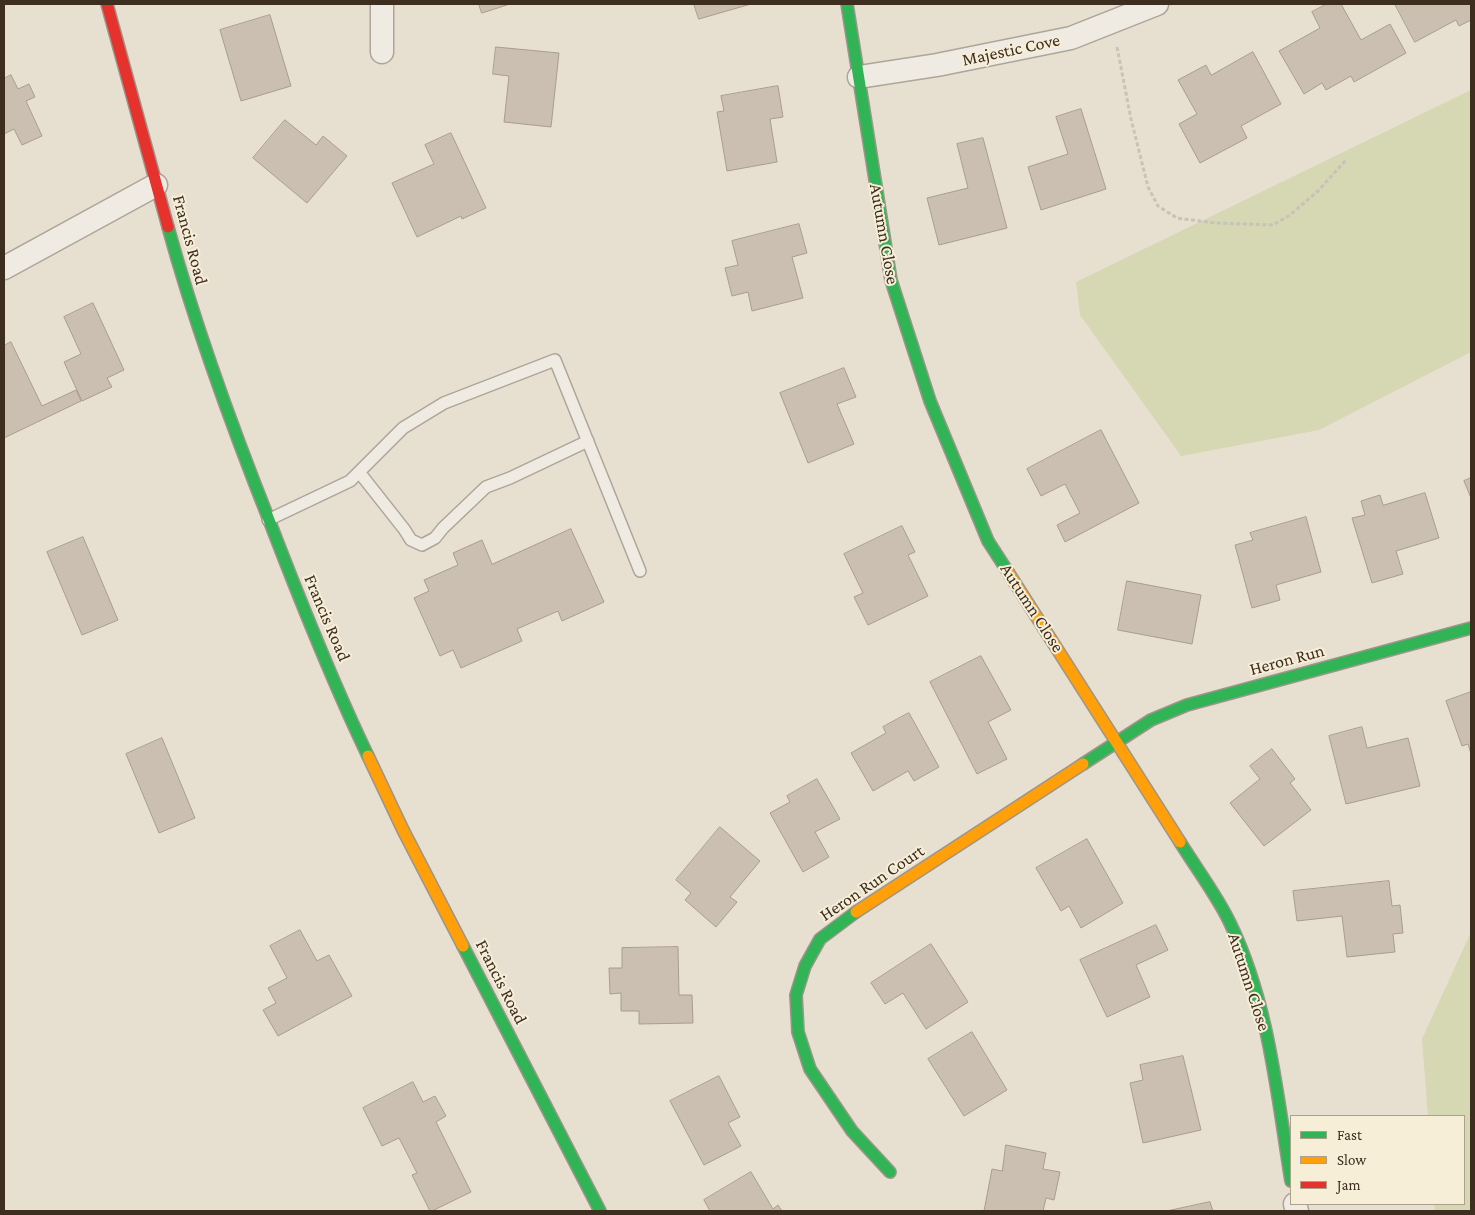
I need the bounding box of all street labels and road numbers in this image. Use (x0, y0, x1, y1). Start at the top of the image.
street label: Majestic Cove (960, 29, 1062, 71)
street label: Autumn Close (865, 182, 903, 286)
street label: Francis Road (168, 193, 212, 287)
street label: Autumn Close (995, 559, 1069, 657)
street label: Francis Road (299, 571, 355, 665)
street label: Heron Run (1247, 640, 1327, 680)
street label: Heron Run Court (816, 840, 928, 926)
street label: Autumn Close (1223, 930, 1275, 1034)
street label: Francis Road (471, 936, 531, 1028)

